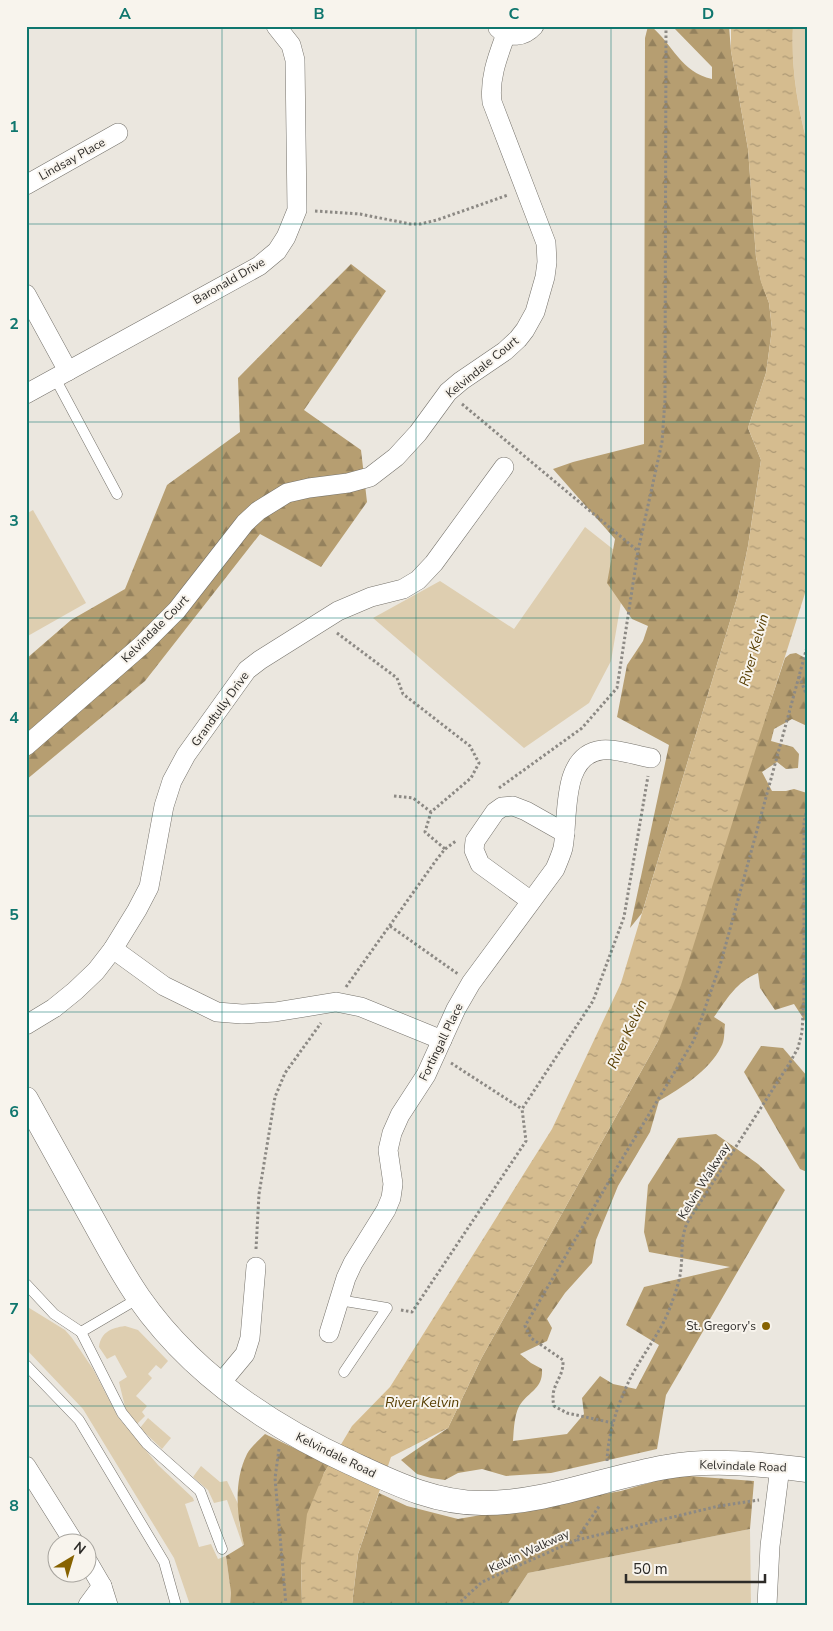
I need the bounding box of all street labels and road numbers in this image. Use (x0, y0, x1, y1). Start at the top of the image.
street label: Lindsay Place (36, 134, 108, 184)
street label: Baronald Drive (190, 254, 268, 308)
street label: Kelvindale Court (442, 332, 522, 401)
street label: Kelvindale Court (118, 591, 193, 666)
street label: Grandtully Drive (187, 668, 253, 750)
street label: Fortingall Place (415, 1001, 467, 1083)
street label: Kelvin Walkway (674, 1139, 734, 1222)
street label: Kelvindale Road (293, 1429, 379, 1481)
street label: Kelvindale Road (699, 1456, 787, 1476)
street label: Kelvin Walkway (486, 1525, 572, 1577)

